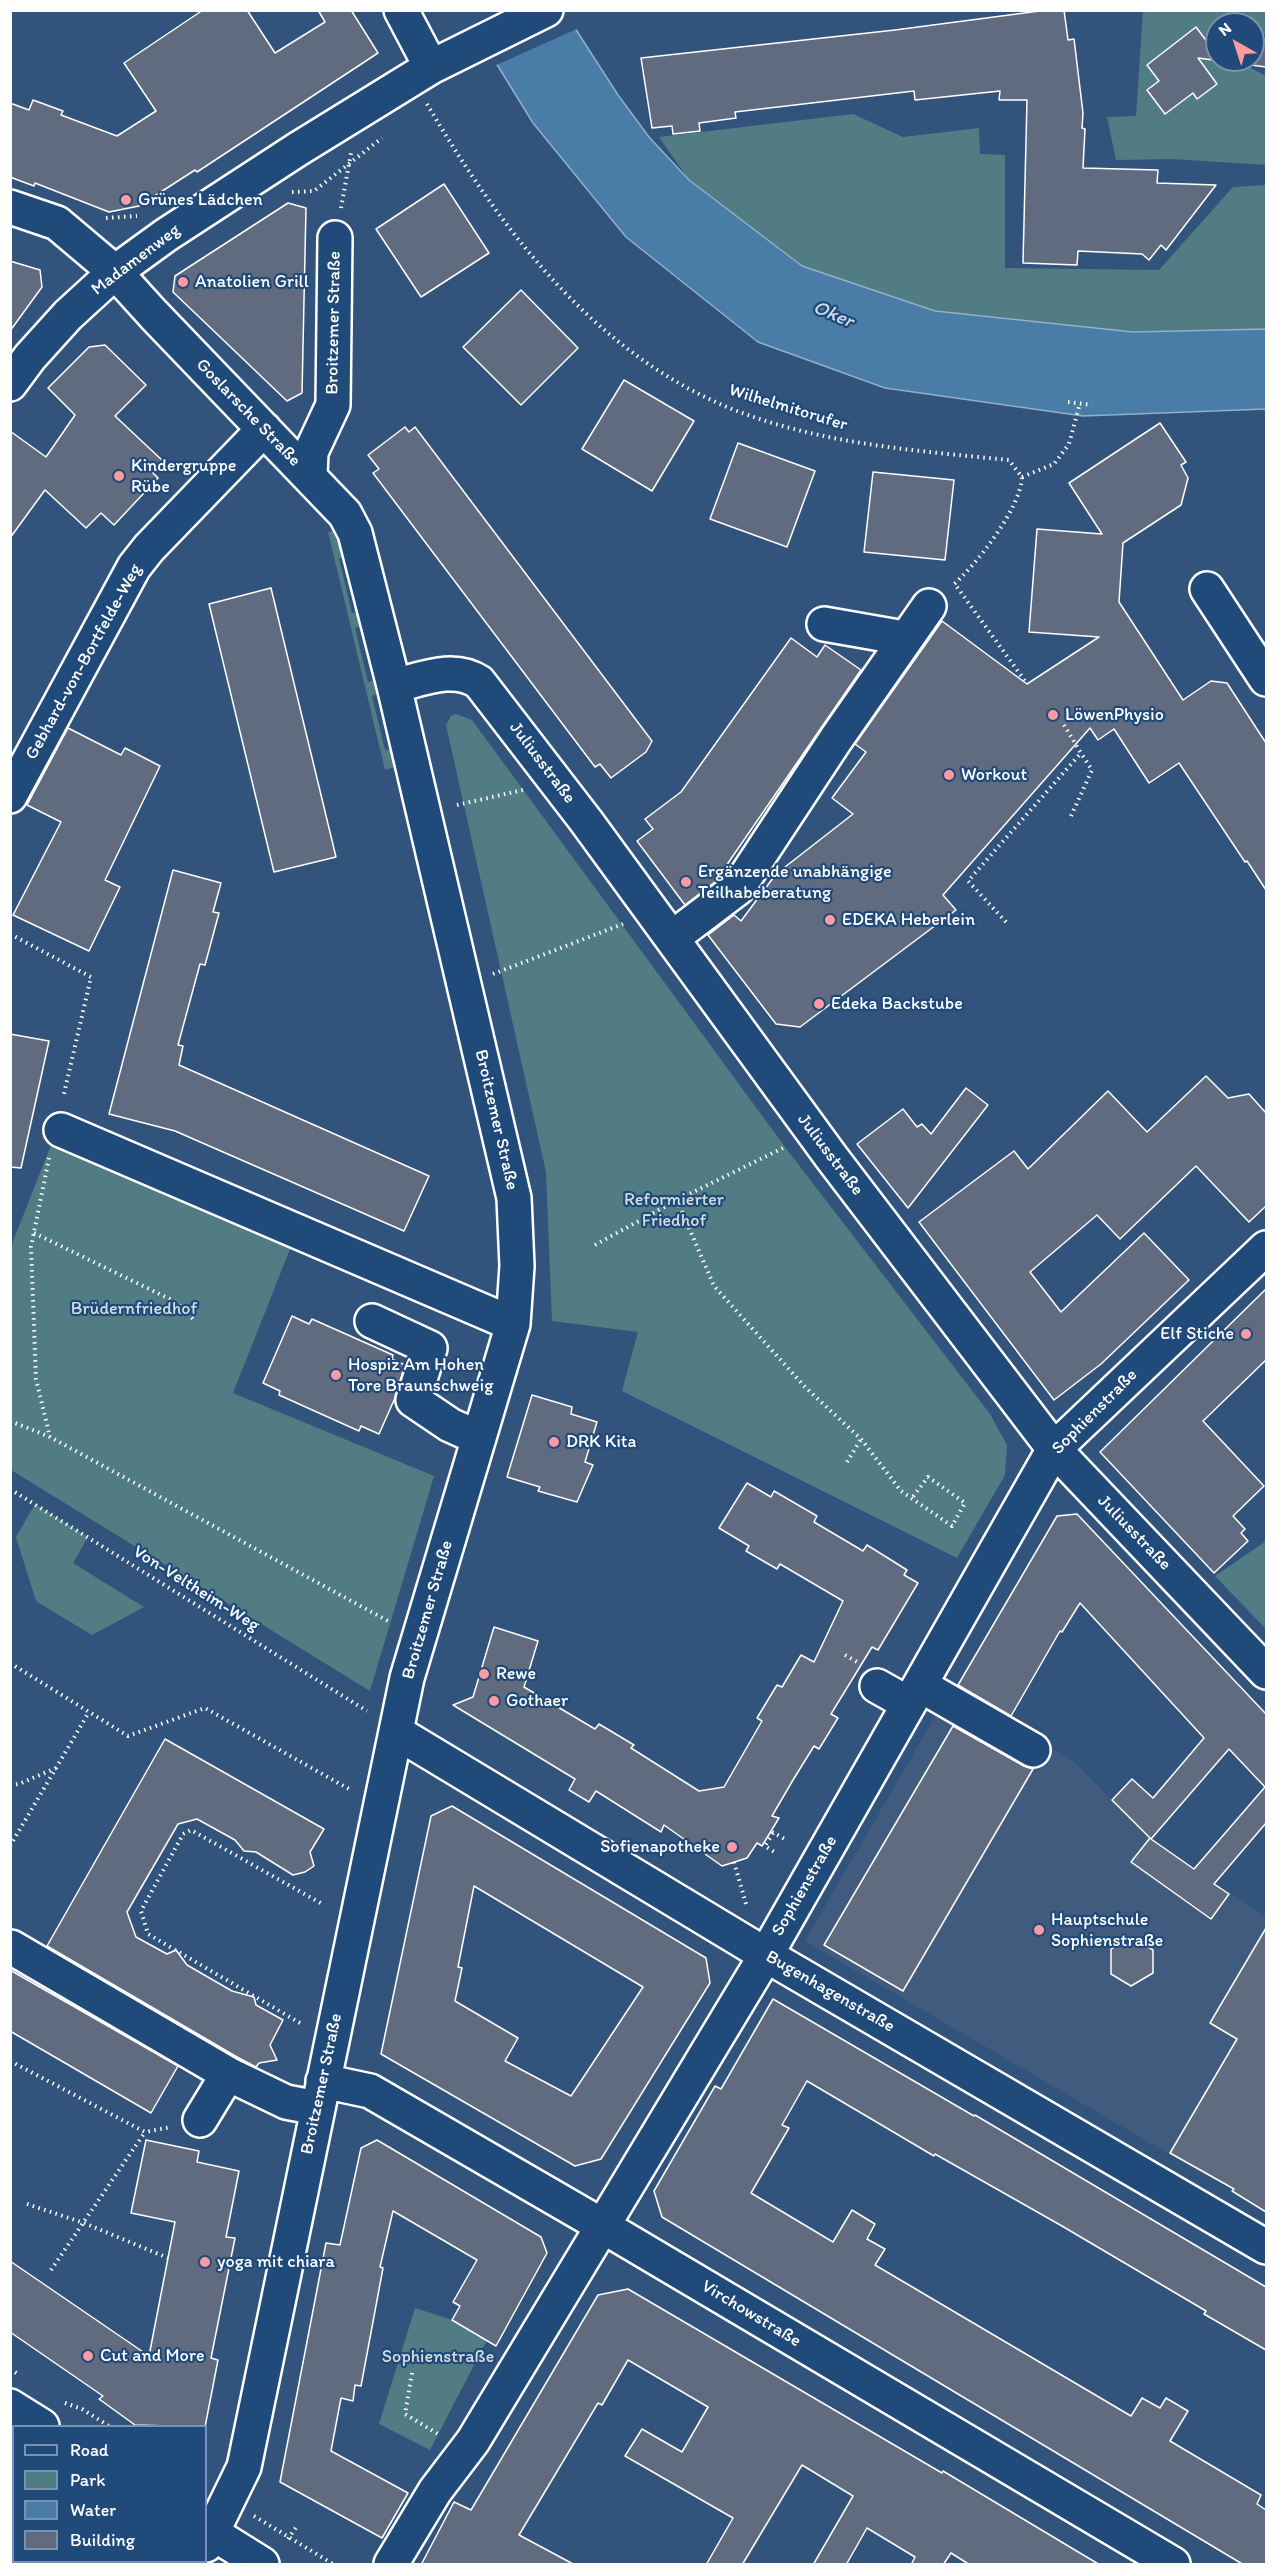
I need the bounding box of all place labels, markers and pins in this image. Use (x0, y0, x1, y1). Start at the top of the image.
place label: Grünes Lädchen (138, 189, 263, 211)
marker: Grünes Lädchen (119, 193, 133, 207)
place label: Anatolien Grill (195, 271, 309, 293)
marker: Anatolien Grill (176, 275, 190, 289)
place label: Kindergruppe Rübe (131, 455, 236, 498)
marker: Kindergruppe Rübe (112, 469, 126, 483)
place label: LöwenPhysio (1065, 704, 1164, 726)
marker: LöwenPhysio (1046, 708, 1060, 722)
place label: Workout (961, 764, 1027, 786)
marker: Workout (942, 768, 956, 782)
place label: Ergänzende unabhängige Teilhabeberatung (698, 861, 892, 904)
marker: Ergänzende unabhängige Teilhabeberatung (679, 875, 693, 889)
place label: EDEKA Heberlein (842, 909, 975, 931)
marker: EDEKA Heberlein (823, 913, 837, 927)
place label: Edeka Backstube (831, 993, 963, 1015)
marker: Edeka Backstube (812, 997, 826, 1011)
place label: Elf Stiche (1160, 1323, 1234, 1345)
marker: Elf Stiche (1239, 1327, 1253, 1341)
place label: Hospiz Am Hohen Tore Braunschweig (348, 1354, 493, 1396)
marker: Hospiz Am Hohen Tore Braunschweig (329, 1368, 343, 1382)
place label: DRK Kita (566, 1431, 636, 1453)
marker: DRK Kita (547, 1435, 561, 1449)
place label: Rewe (496, 1663, 536, 1685)
marker: Rewe (477, 1667, 491, 1681)
place label: Gothaer (506, 1690, 568, 1712)
marker: Gothaer (487, 1694, 501, 1708)
place label: Sofienapotheke (600, 1836, 720, 1858)
marker: Sofienapotheke (725, 1840, 739, 1854)
place label: Hauptschule Sophienstraße (1051, 1909, 1163, 1952)
marker: Hauptschule Sophienstraße (1032, 1923, 1046, 1937)
place label: yoga mit chiara (217, 2251, 335, 2273)
marker: yoga mit chiara (198, 2255, 212, 2269)
place label: Cut and More (100, 2345, 204, 2367)
marker: Cut and More (81, 2349, 95, 2363)

